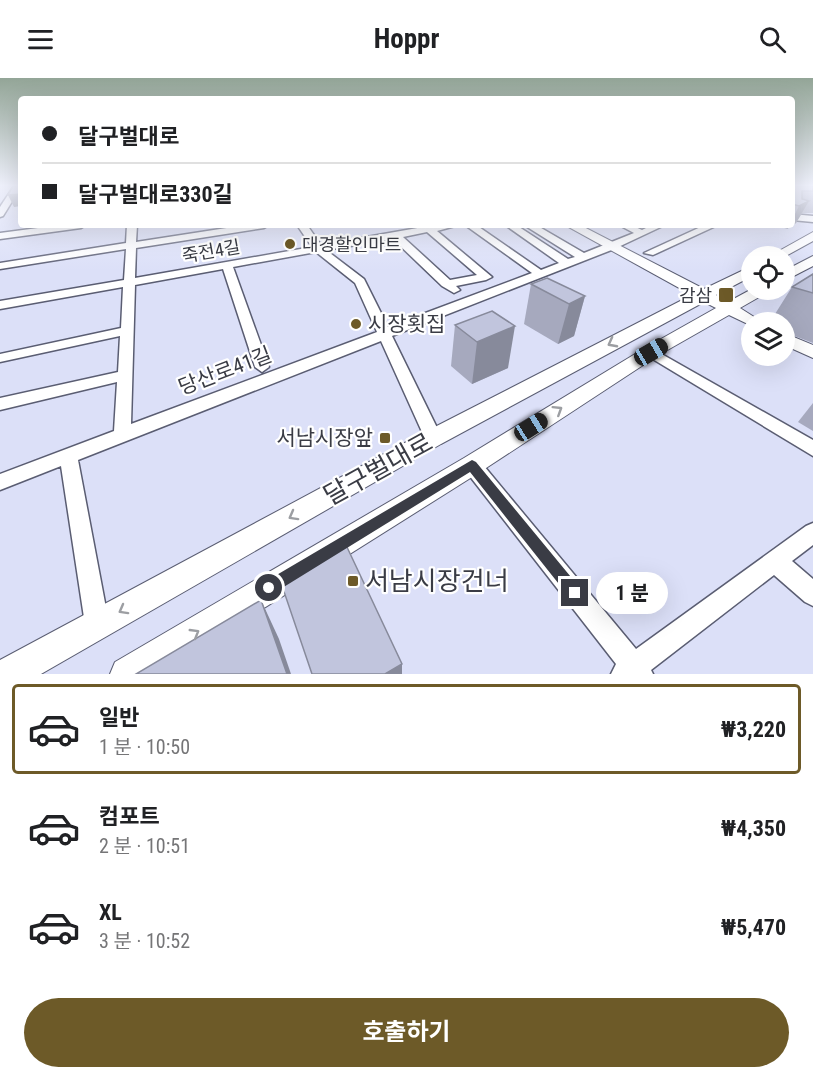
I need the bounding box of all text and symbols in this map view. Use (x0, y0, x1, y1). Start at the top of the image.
icon: menu (24, 23, 57, 56)
text: Hoppr (374, 23, 439, 55)
icon: search (756, 23, 789, 56)
text: 달구벌대로 (78, 124, 179, 149)
text: 달구벌대로330길 (78, 182, 233, 207)
place label: 대경할인마트 (302, 234, 401, 255)
street label: 죽전4길 (180, 236, 242, 266)
marker: 대경할인마트 (283, 237, 297, 251)
map controls (741, 246, 795, 366)
button: locate (741, 246, 795, 300)
place label: 감삼 (679, 285, 712, 306)
marker: 감삼 (717, 286, 735, 304)
place label: 시장횟집 (368, 312, 445, 336)
button: layers (741, 312, 795, 366)
marker: 시장횟집 (349, 317, 363, 331)
car (631, 335, 671, 369)
one-way arrow (608, 336, 619, 347)
street label: 당산로41길 (175, 342, 275, 400)
one-way arrow (552, 406, 562, 418)
car (511, 410, 551, 444)
place label: 서남시장앞 (276, 426, 373, 450)
street label: 달구벌대로 (318, 427, 438, 511)
marker: 서남시장앞 (378, 431, 392, 445)
one-way arrow (289, 509, 299, 520)
place label: 서남시장건너 (365, 566, 509, 596)
callout: 1 분 (596, 572, 668, 614)
route start (255, 574, 282, 601)
marker: 서남시장건너 (346, 574, 360, 588)
route end (561, 579, 588, 606)
text: 1 분 (615, 581, 649, 605)
one-way arrow (118, 603, 129, 614)
one-way arrow (189, 628, 199, 640)
icon: car (27, 702, 81, 756)
text: 일반 (99, 705, 139, 730)
text: ₩3,220 (721, 717, 786, 742)
text: 1 분 · 10:50 (99, 735, 190, 759)
icon: car (27, 801, 81, 855)
text: 컴포트 (99, 804, 160, 829)
text: ₩4,350 (721, 816, 786, 841)
text: 2 분 · 10:51 (99, 834, 190, 858)
icon: car (27, 900, 81, 954)
text: XL (99, 900, 122, 925)
text: ₩5,470 (721, 915, 786, 940)
text: 3 분 · 10:52 (99, 929, 190, 953)
button: 호출하기 (24, 998, 789, 1067)

